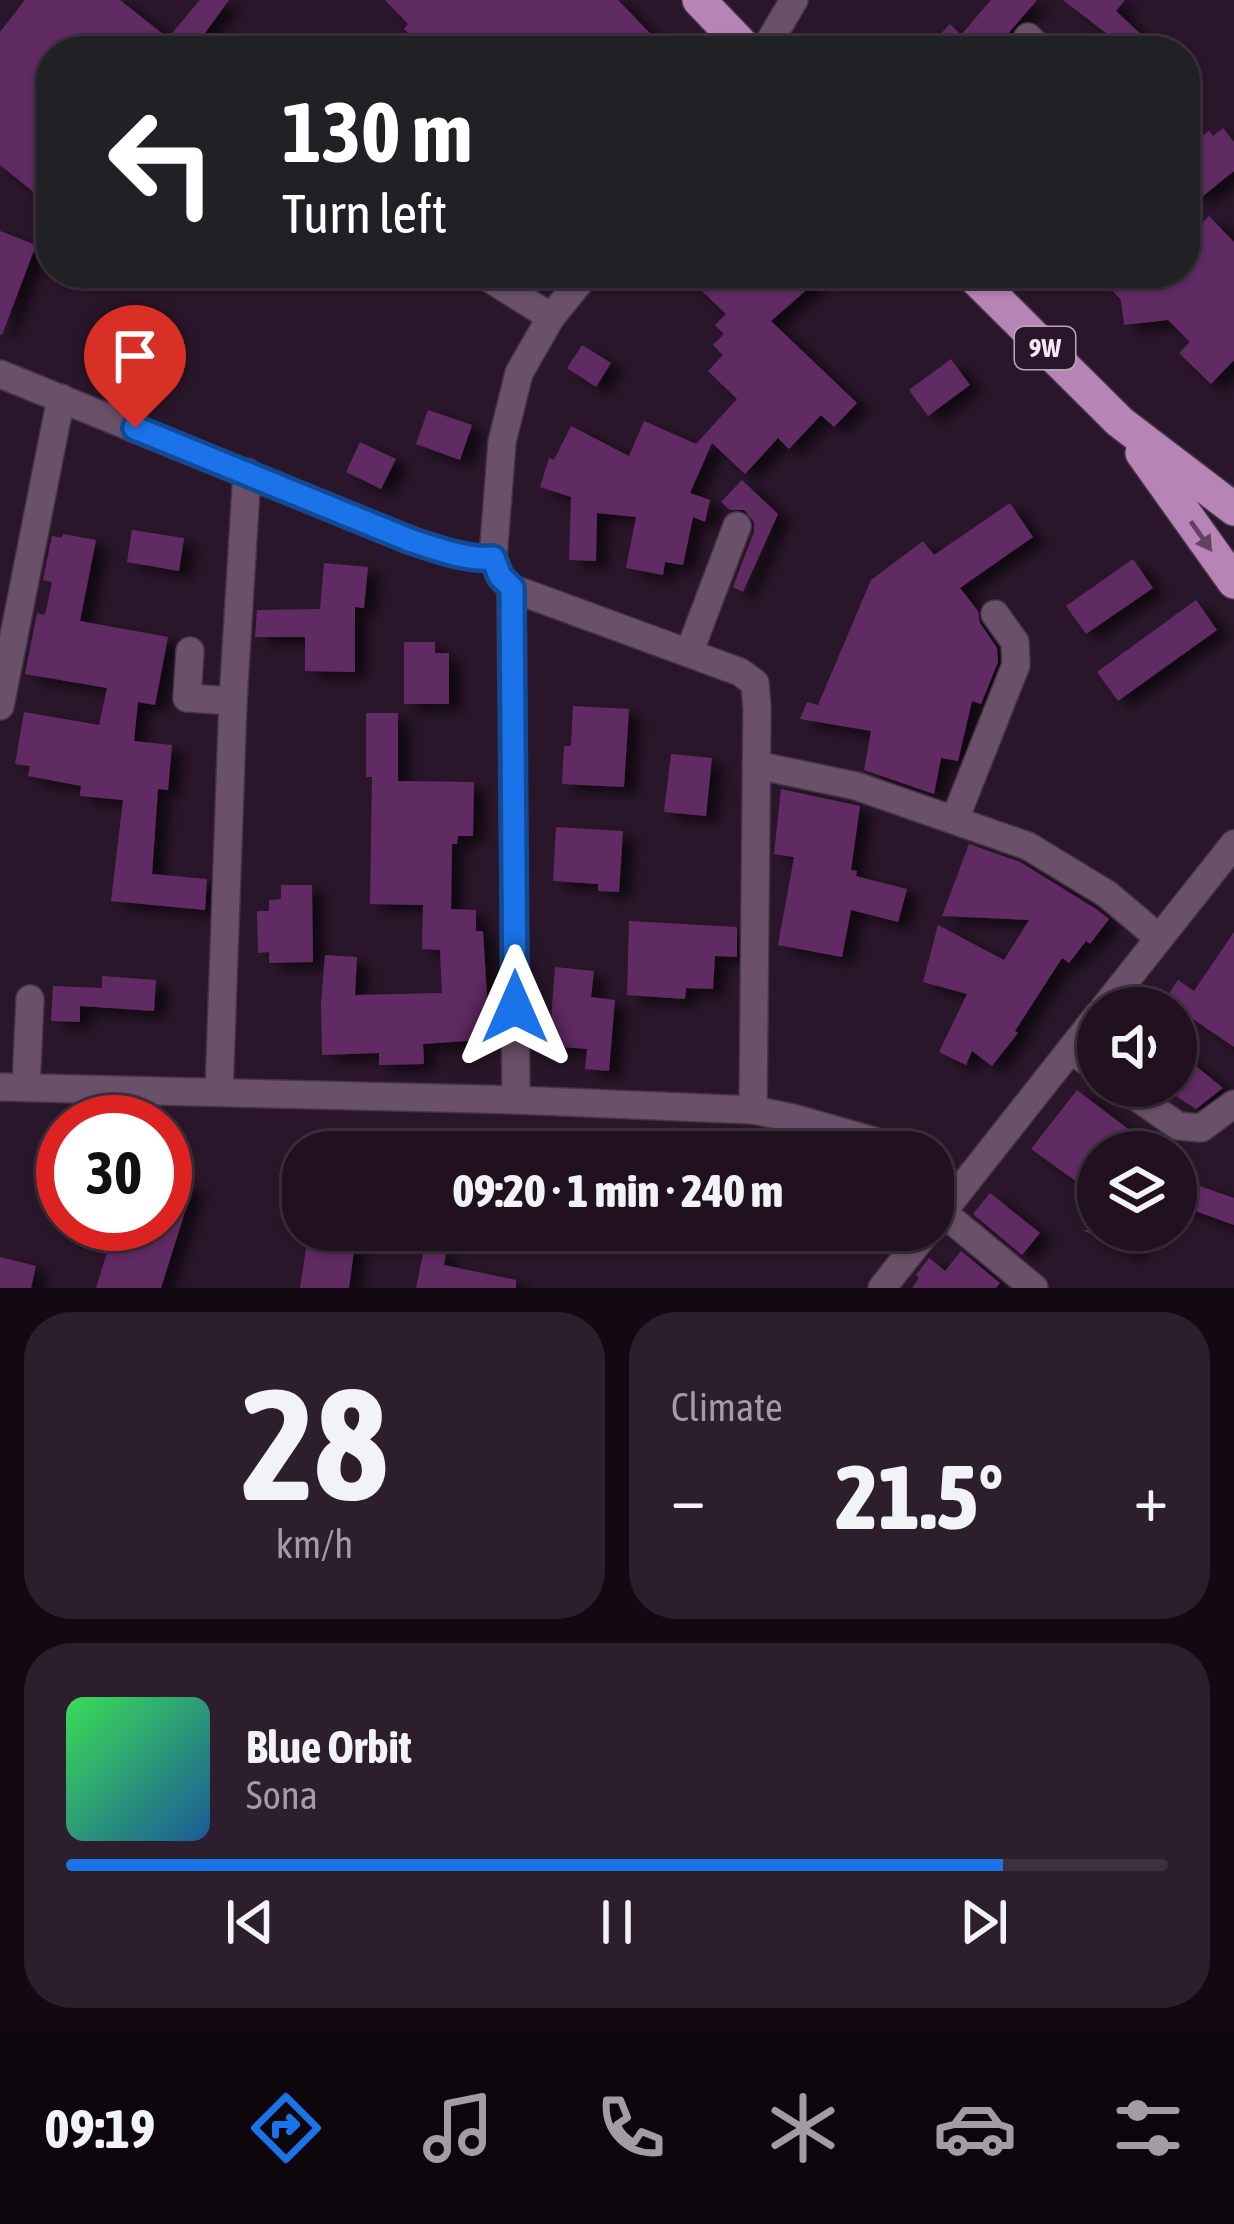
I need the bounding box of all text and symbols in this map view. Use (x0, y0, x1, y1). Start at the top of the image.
icon: left (84, 84, 240, 240)
text: 130 m (282, 84, 472, 180)
text: Turn left (282, 183, 447, 244)
pin (84, 305, 186, 428)
icon: arrive (102, 323, 168, 389)
road number: 9W (1015, 327, 1075, 369)
one-way arrow (1189, 520, 1213, 552)
position arrow (452, 944, 578, 1070)
map controls (1077, 987, 1197, 1251)
button: sound (1077, 987, 1197, 1107)
speed limit sign: 30 (36, 1095, 192, 1251)
button: layers (1077, 1131, 1197, 1251)
text: 09:20 · 1 min · 240 m (453, 1165, 783, 1217)
text: 28 (241, 1354, 388, 1533)
text: Climate (671, 1385, 783, 1429)
text: 21.5° (836, 1445, 1003, 1548)
text: − (671, 1459, 705, 1535)
text: + (1134, 1459, 1168, 1535)
text: km/h (276, 1522, 353, 1566)
text: Blue Orbit (246, 1721, 412, 1773)
text: Sona (246, 1773, 318, 1817)
icon: previous (217, 1889, 283, 1955)
icon: pause (584, 1889, 650, 1955)
icon: next (951, 1889, 1017, 1955)
icon: directions (244, 2086, 328, 2170)
icon: music (416, 2086, 500, 2170)
icon: phone (589, 2086, 673, 2170)
icon: climate (761, 2086, 845, 2170)
icon: car (933, 2086, 1017, 2170)
icon: filters (1106, 2086, 1190, 2170)
text: 09:19 (44, 2098, 155, 2159)

